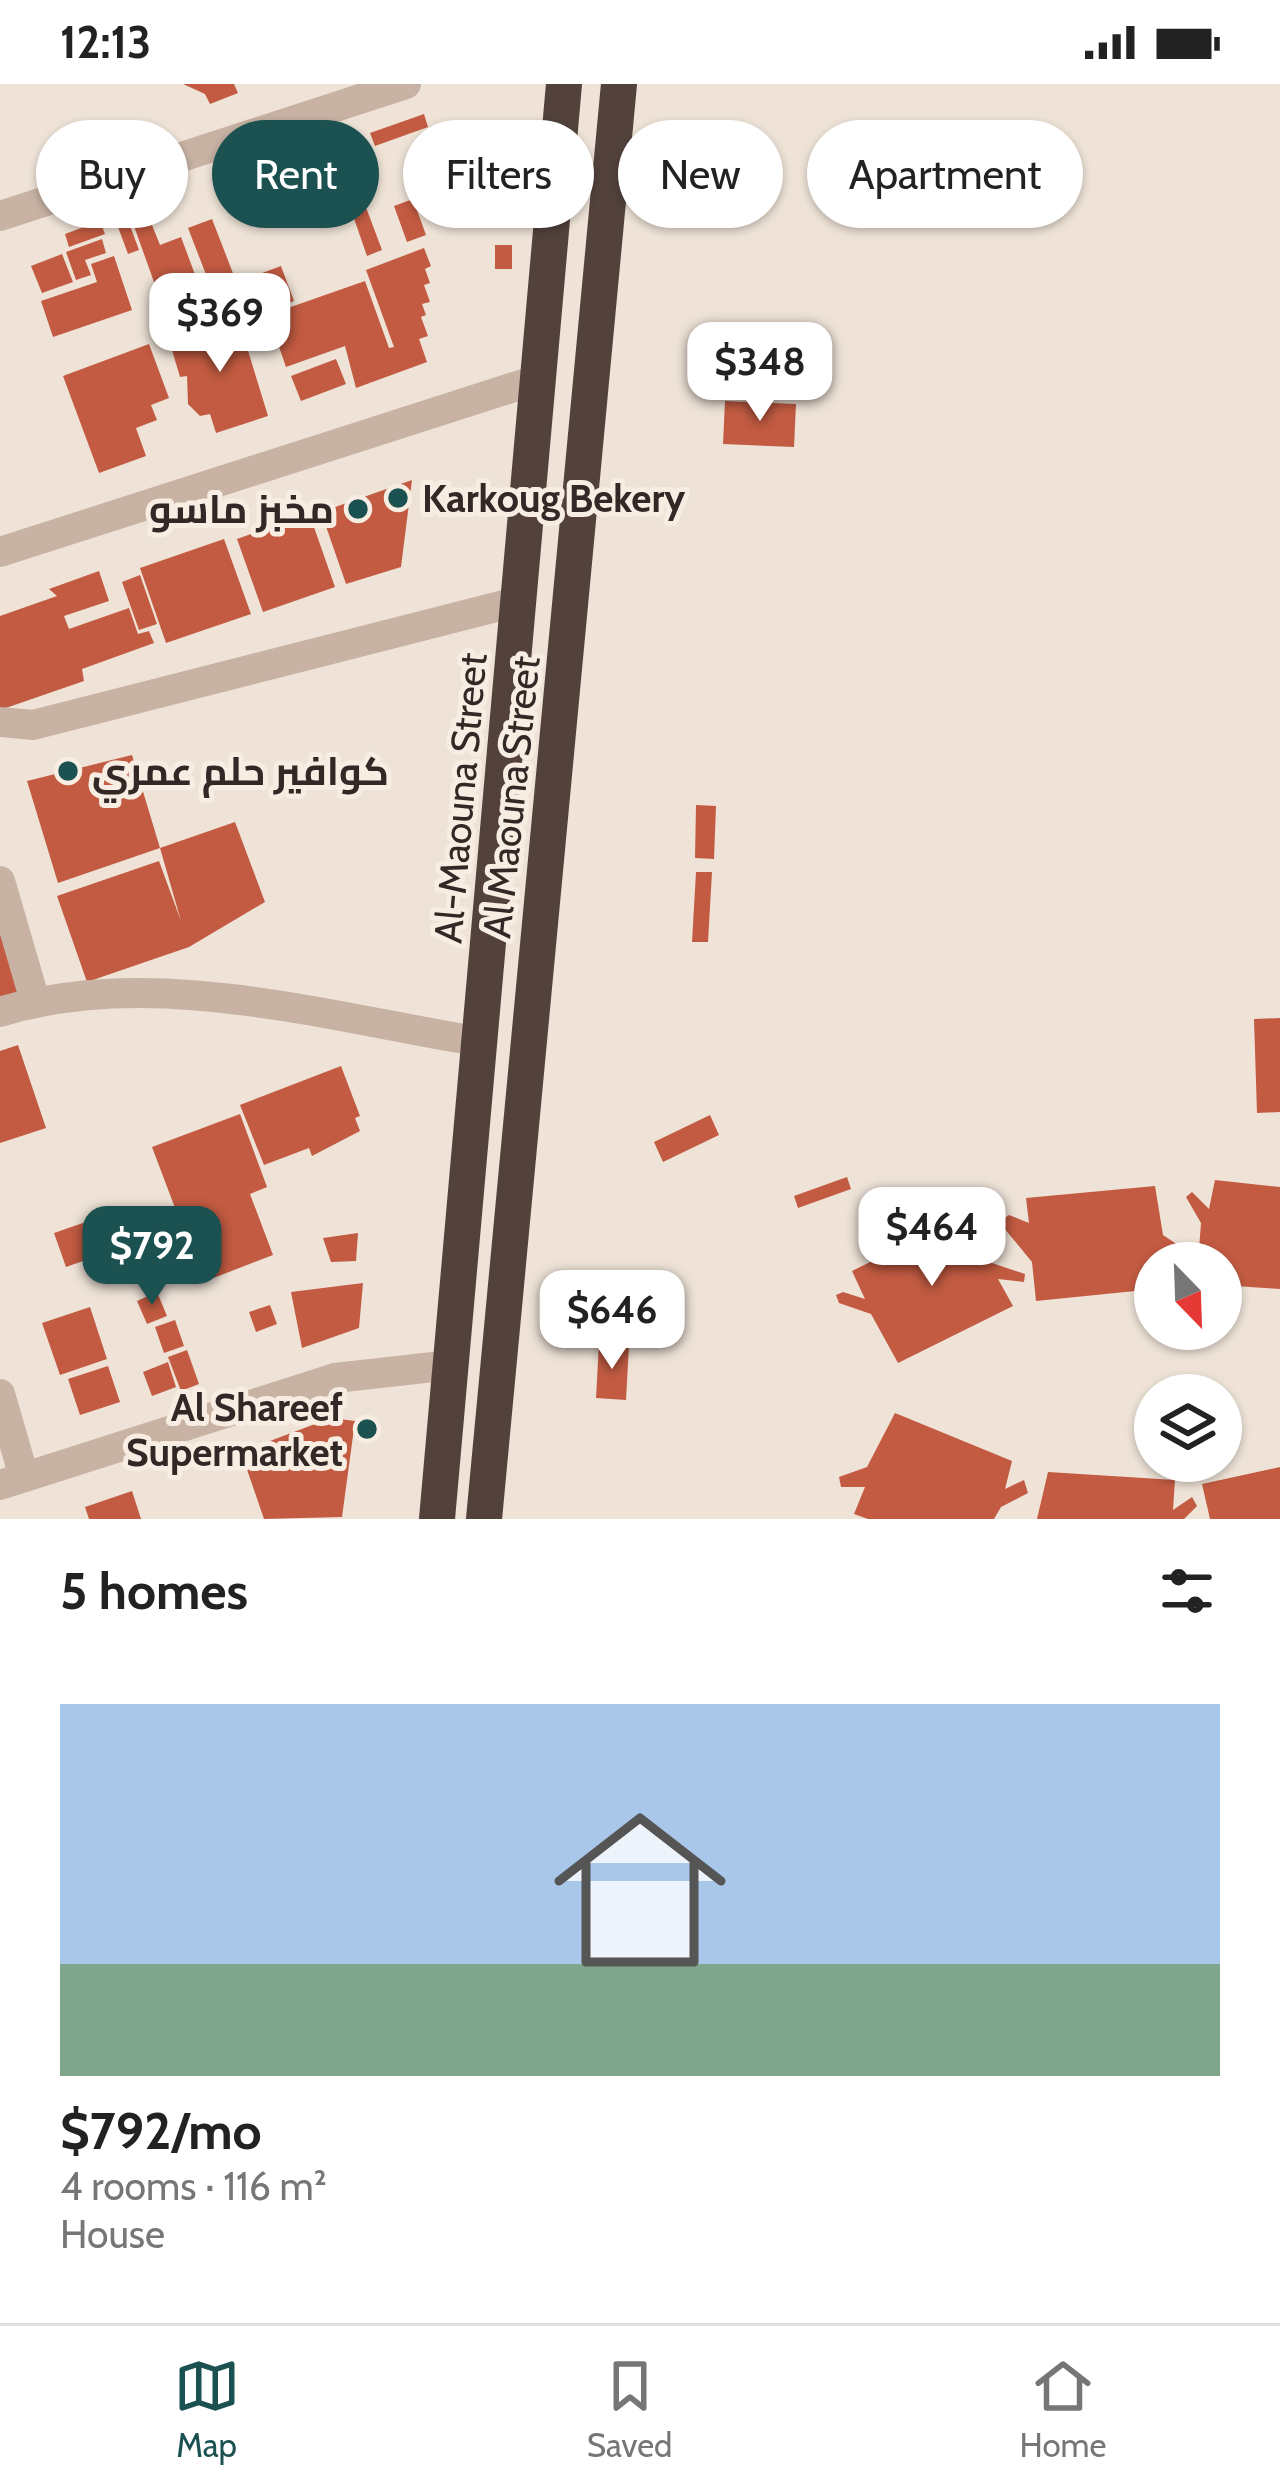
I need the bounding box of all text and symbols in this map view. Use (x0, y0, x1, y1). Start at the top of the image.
text: 12:13 (60, 15, 151, 69)
chip: Buy (36, 120, 188, 228)
chip: Rent (212, 120, 379, 228)
chip: Filters (403, 120, 594, 228)
chip: New (618, 120, 783, 228)
chip: Apartment (807, 120, 1083, 228)
pin: $369 (149, 273, 291, 375)
text: $369 (176, 288, 264, 336)
pin: $348 (689, 322, 831, 424)
text: $348 (714, 337, 806, 385)
place label: Karkoug Bekery (422, 474, 685, 522)
place label: مخبز ماسو (149, 485, 334, 533)
marker: Karkoug Bekery (385, 485, 411, 511)
marker: مخبز ماسو (345, 496, 371, 522)
street label: Al-Maouna Street (423, 651, 497, 945)
street label: Al Maouna Street (472, 654, 550, 940)
place label: كوافير حلم عمري (92, 747, 389, 803)
marker: كوافير حلم عمري (55, 758, 81, 784)
pin: $464 (861, 1187, 1003, 1289)
text: $464 (886, 1202, 978, 1250)
pin: $792 (81, 1206, 223, 1308)
text: $792 (109, 1221, 195, 1269)
north arrow (1134, 1242, 1242, 1350)
map controls (1134, 1242, 1242, 1482)
pin: $646 (541, 1270, 683, 1372)
text: $646 (567, 1285, 657, 1333)
button: layers (1134, 1374, 1242, 1482)
place label: Al Shareef Supermarket (126, 1383, 343, 1476)
marker: Al Shareef Supermarket (354, 1416, 380, 1442)
icon: filters (1154, 1558, 1220, 1624)
text: 5 homes (60, 1560, 248, 1622)
icon: home (532, 1782, 748, 1998)
text: $792/mo (60, 2100, 262, 2162)
text: 4 rooms · 116 m² (60, 2162, 327, 2210)
text: House (60, 2210, 165, 2258)
tab: Map (174, 2353, 240, 2465)
tab: Saved (587, 2353, 672, 2465)
tab: Home (1020, 2353, 1106, 2465)

